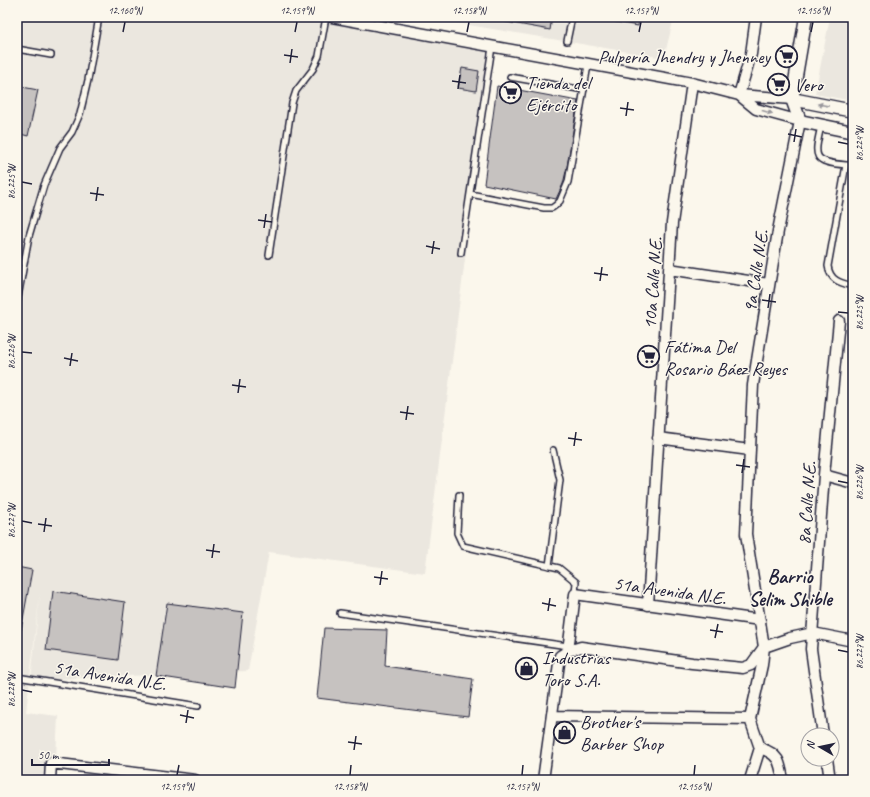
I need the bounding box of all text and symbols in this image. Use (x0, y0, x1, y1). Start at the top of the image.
text: 12.160°N (108, 4, 144, 17)
text: 12.159°N (280, 4, 316, 17)
text: 12.158°N (452, 4, 488, 17)
text: 12.157°N (624, 4, 660, 17)
text: 12.156°N (796, 4, 832, 17)
supermarket icon: Pulpería Jhendry y Jhenney (773, 43, 799, 69)
place label: Pulpería Jhendry y Jhenney (598, 45, 772, 69)
place label: Tienda del Ejército (526, 71, 594, 117)
supermarket icon: Vero (766, 71, 792, 97)
place label: Vero (794, 73, 825, 97)
supermarket icon: Tienda del Ejército (498, 80, 524, 106)
one-way arrow (817, 102, 829, 108)
one-way arrow (762, 109, 774, 115)
text: 86.224°W (853, 125, 866, 161)
text: 86.225°W (5, 163, 18, 199)
street label: 9a Calle N.E. (738, 228, 774, 314)
street label: 10a Calle N.E. (638, 236, 668, 330)
text: 86.225°W (853, 294, 866, 330)
text: 86.226°W (5, 333, 18, 369)
place label: Fátima Del Rosario Báez Reyes (664, 335, 788, 381)
supermarket icon: Fátima Del Rosario Báez Reyes (636, 344, 662, 370)
street label: 8a Calle N.E. (792, 460, 822, 546)
text: 86.226°W (853, 464, 866, 500)
text: 86.227°W (5, 502, 18, 538)
district label: Barrio Selim Shible (748, 564, 834, 612)
street label: 51a Avenida N.E. (612, 571, 728, 611)
text: 86.227°W (853, 633, 866, 669)
place label: Industrias Toro S.A. (542, 646, 611, 692)
street label: 51a Avenida N.E. (52, 655, 168, 697)
shop icon: Industrias Toro S.A. (514, 655, 540, 681)
text: 86.228°W (5, 671, 18, 707)
place label: Brother's Barber Shop (580, 710, 665, 756)
shop icon: Brother's Barber Shop (552, 719, 578, 745)
north arrow (800, 727, 840, 767)
text: N (803, 739, 818, 750)
scale bar (32, 741, 109, 767)
text: 50 m (38, 747, 60, 763)
text: 12.159°N (160, 780, 196, 793)
text: 12.158°N (333, 780, 369, 793)
text: 12.157°N (505, 780, 541, 793)
text: 12.156°N (677, 780, 713, 793)

